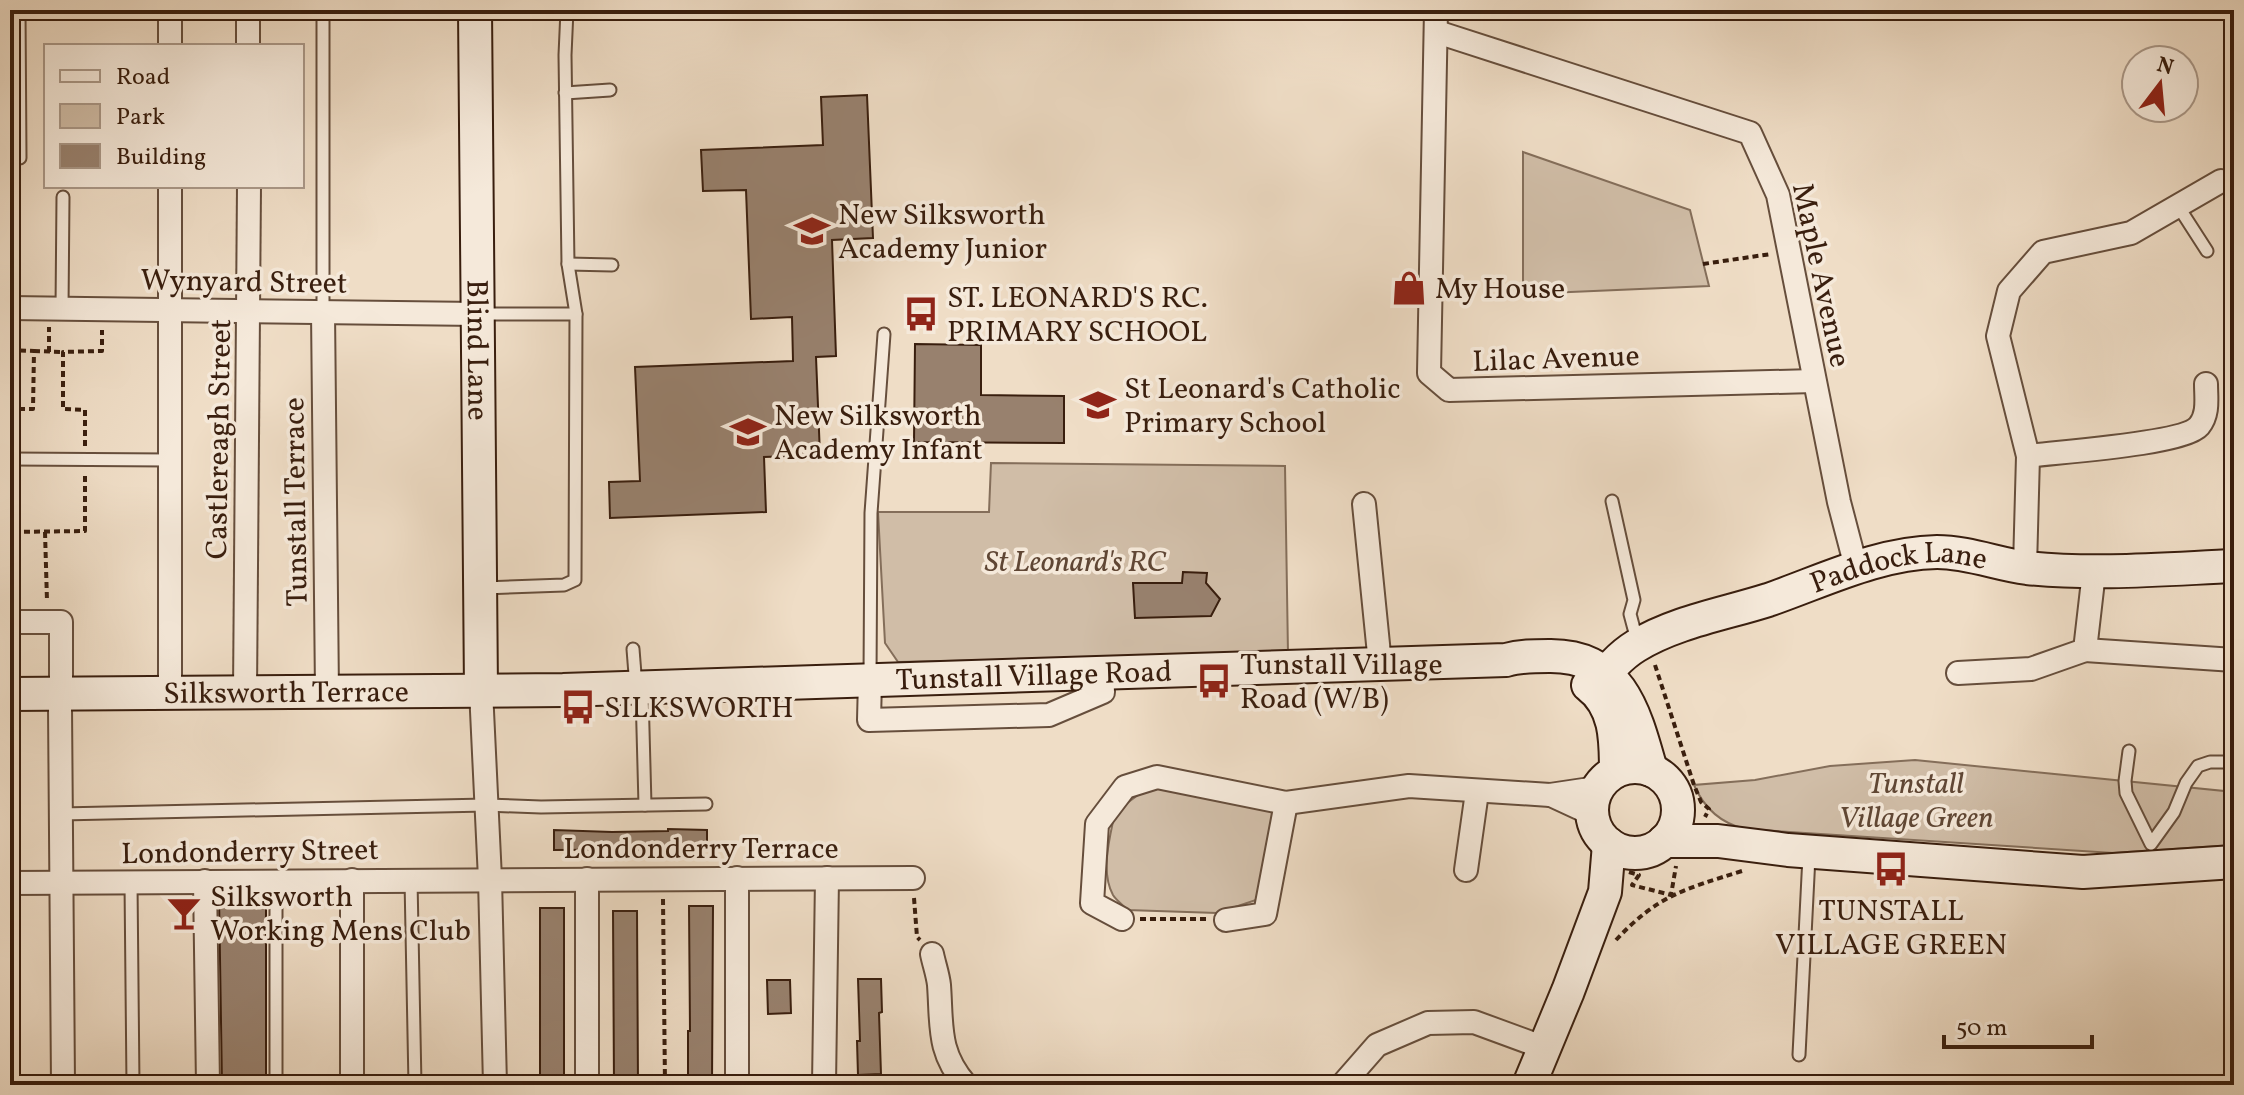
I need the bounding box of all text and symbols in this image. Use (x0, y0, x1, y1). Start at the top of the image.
legend (44, 44, 304, 188)
north arrow (2120, 44, 2200, 124)
text: N (2153, 50, 2177, 84)
text: Road (116, 61, 170, 95)
text: Park (116, 101, 165, 135)
text: Building (116, 141, 206, 175)
street label: Maple Avenue (1780, 180, 1860, 371)
place label: New Silksworth Academy Junior (838, 195, 1047, 271)
school or university icon: New Silksworth Academy Junior (793, 212, 831, 250)
street label: Wynyard Street (140, 260, 348, 306)
shop icon: My House (1390, 269, 1428, 307)
place label: My House (1435, 269, 1565, 311)
place label: ST. LEONARD'S RC. PRIMARY SCHOOL (947, 278, 1208, 354)
street label: Blind Lane (454, 279, 498, 421)
bus stop icon: ST. LEONARD'S RC. PRIMARY SCHOOL (902, 295, 940, 333)
street label: Castlereagh Street (197, 318, 243, 560)
street label: Lilac Avenue (1472, 336, 1640, 384)
place label: St Leonard's Catholic Primary School (1124, 369, 1401, 445)
school or university icon: St Leonard's Catholic Primary School (1079, 386, 1117, 424)
place label: New Silksworth Academy Infant (774, 396, 983, 472)
street label: Tunstall Terrace (274, 397, 320, 607)
school or university icon: New Silksworth Academy Infant (729, 413, 767, 451)
street label: Paddock Lane (1804, 533, 1991, 605)
park label: St Leonard's RC (984, 542, 1166, 584)
place label: Tunstall Village Road (W/B) (1240, 645, 1443, 721)
street label: Tunstall Village Road (895, 652, 1173, 702)
bus stop icon: Tunstall Village Road (W/B) (1195, 662, 1233, 700)
street label: Silksworth Terrace (163, 672, 409, 716)
bus stop icon: SILKSWORTH (559, 688, 597, 726)
place label: SILKSWORTH (604, 688, 794, 730)
park label: Tunstall Village Green (1838, 764, 1994, 840)
street label: Londonderry Terrace (563, 829, 839, 871)
street label: Londonderry Street (121, 830, 379, 876)
bus stop icon: TUNSTALL VILLAGE GREEN (1872, 850, 1910, 888)
place label: Silksworth Working Mens Club (210, 877, 471, 953)
place label: TUNSTALL VILLAGE GREEN (1775, 891, 2007, 967)
bar icon: Silksworth Working Mens Club (165, 894, 203, 932)
scale bar (1944, 999, 2092, 1049)
text: 50 m (1956, 1012, 2008, 1046)

